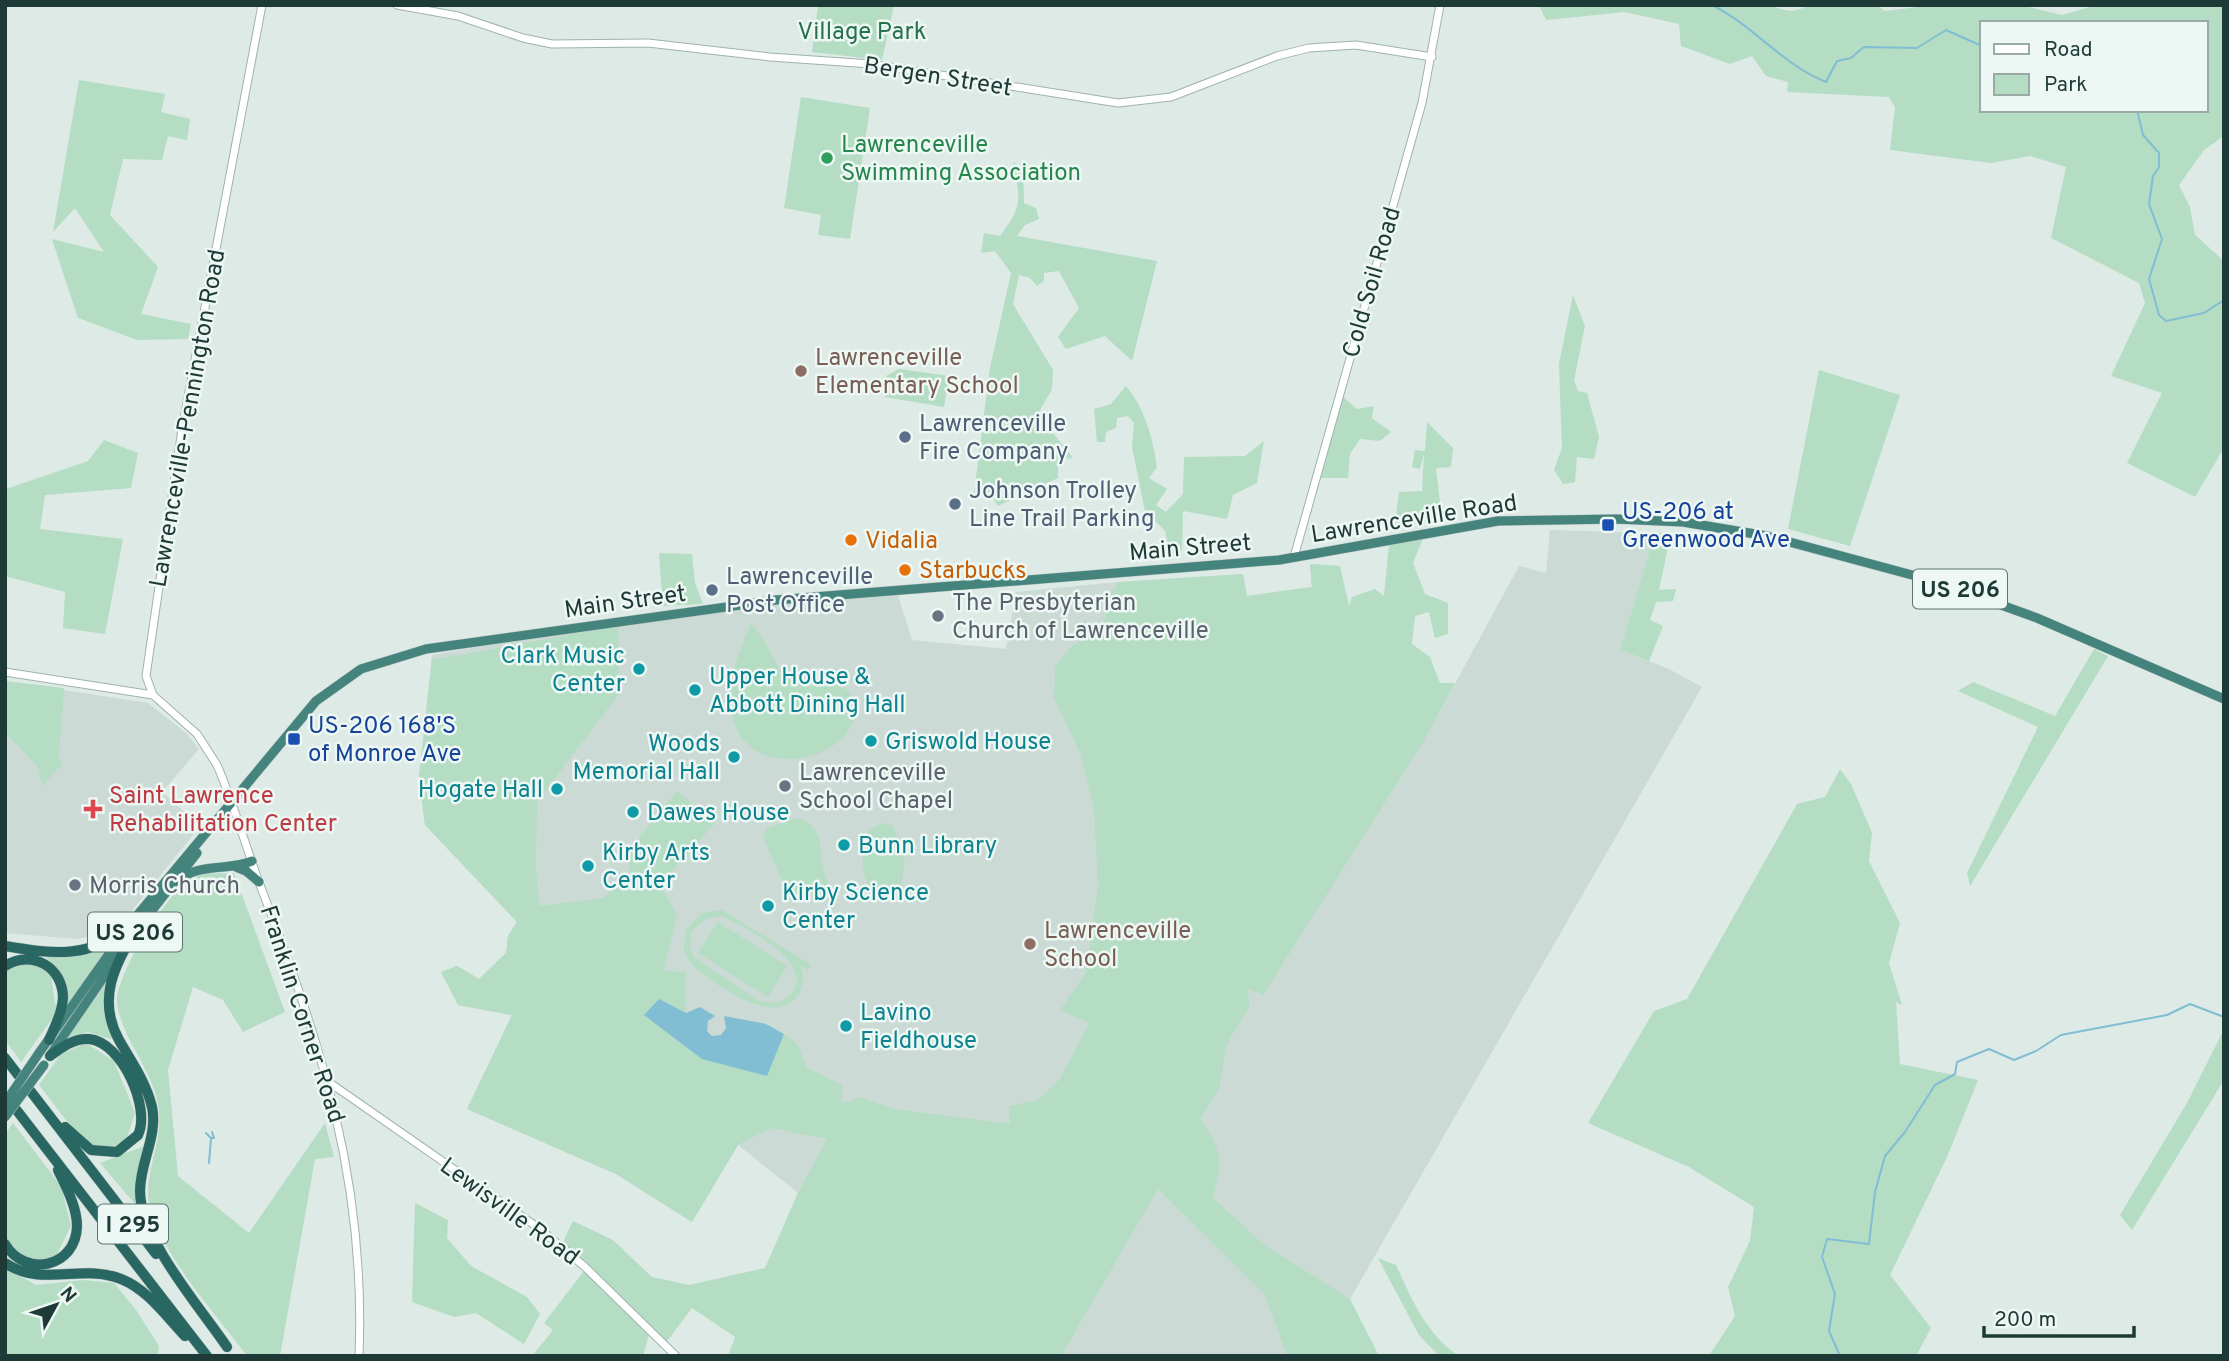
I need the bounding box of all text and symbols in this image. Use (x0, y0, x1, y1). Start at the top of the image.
park label: Village Park (798, 18, 926, 48)
legend (1980, 21, 2208, 112)
text: Road (2044, 37, 2093, 64)
street label: Bergen Street (861, 51, 1014, 104)
text: Park (2044, 72, 2087, 99)
place label: Lawrenceville Swimming Association (841, 131, 1081, 189)
marker: Lawrenceville Swimming Association (819, 150, 835, 166)
street label: Cold Soil Road (1337, 204, 1409, 361)
street label: Lawrenceville-Pennington Road (144, 247, 234, 590)
place label: Lawrenceville Elementary School (815, 344, 1019, 402)
marker: Lawrenceville Elementary School (793, 363, 809, 379)
place label: Lawrenceville Fire Company (919, 410, 1068, 468)
marker: Lawrenceville Fire Company (897, 429, 913, 445)
place label: Johnson Trolley Line Trail Parking (969, 477, 1154, 535)
street label: Lawrenceville Road (1309, 489, 1520, 551)
marker: Johnson Trolley Line Trail Parking (947, 496, 963, 512)
place label: US-206 at Greenwood Ave (1622, 498, 1790, 556)
marker: US-206 at Greenwood Ave (1600, 517, 1616, 533)
place label: Vidalia (865, 527, 938, 557)
street label: Main Street (1128, 529, 1253, 569)
marker: Vidalia (843, 532, 859, 548)
place label: Starbucks (919, 557, 1027, 587)
marker: Starbucks (897, 562, 913, 578)
place label: Lawrenceville Post Office (726, 563, 873, 621)
road number: US 206 (1913, 569, 2007, 608)
street label: Main Street (563, 580, 688, 626)
marker: Lawrenceville Post Office (704, 582, 720, 598)
place label: The Presbyterian Church of Lawrenceville (952, 589, 1209, 647)
marker: The Presbyterian Church of Lawrenceville (930, 608, 946, 624)
place label: Clark Music Center (500, 642, 625, 700)
marker: Clark Music Center (631, 661, 647, 677)
place label: Upper House & Abbott Dining Hall (709, 663, 906, 721)
marker: Upper House & Abbott Dining Hall (687, 682, 703, 698)
place label: US-206 168'S of Monroe Ave (308, 712, 462, 770)
place label: Griswold House (885, 728, 1051, 758)
place label: Woods Memorial Hall (572, 730, 720, 788)
marker: US-206 168'S of Monroe Ave (286, 731, 302, 747)
marker: Griswold House (863, 733, 879, 749)
marker: Woods Memorial Hall (726, 749, 742, 765)
place label: Lawrenceville School Chapel (799, 759, 953, 817)
place label: Hogate Hall (418, 776, 543, 806)
marker: Lawrenceville School Chapel (777, 778, 793, 794)
marker: Hogate Hall (549, 781, 565, 797)
place label: Saint Lawrence Rehabilitation Center (109, 782, 337, 840)
marker: Saint Lawrence Rehabilitation Center (83, 799, 103, 819)
place label: Dawes House (647, 799, 790, 829)
marker: Dawes House (625, 804, 641, 820)
place label: Bunn Library (858, 832, 997, 862)
marker: Bunn Library (836, 837, 852, 853)
place label: Kirby Arts Center (602, 839, 710, 897)
marker: Kirby Arts Center (580, 858, 596, 874)
place label: Morris Church (89, 872, 240, 902)
marker: Morris Church (67, 877, 83, 893)
place label: Kirby Science Center (782, 879, 929, 937)
marker: Kirby Science Center (760, 898, 776, 914)
street label: Franklin Corner Road (252, 902, 350, 1127)
road number: US 206 (88, 912, 182, 951)
place label: Lawrenceville School (1044, 917, 1191, 975)
marker: Lawrenceville School (1022, 936, 1038, 952)
place label: Lavino Fieldhouse (860, 999, 977, 1057)
marker: Lavino Fieldhouse (838, 1018, 854, 1034)
street label: Lewisville Road (433, 1152, 584, 1273)
road number: I 295 (98, 1204, 168, 1244)
north arrow (21, 1270, 91, 1340)
text: N (54, 1282, 81, 1308)
scale bar (1984, 1294, 2134, 1338)
text: 200 m (1994, 1307, 2056, 1334)

